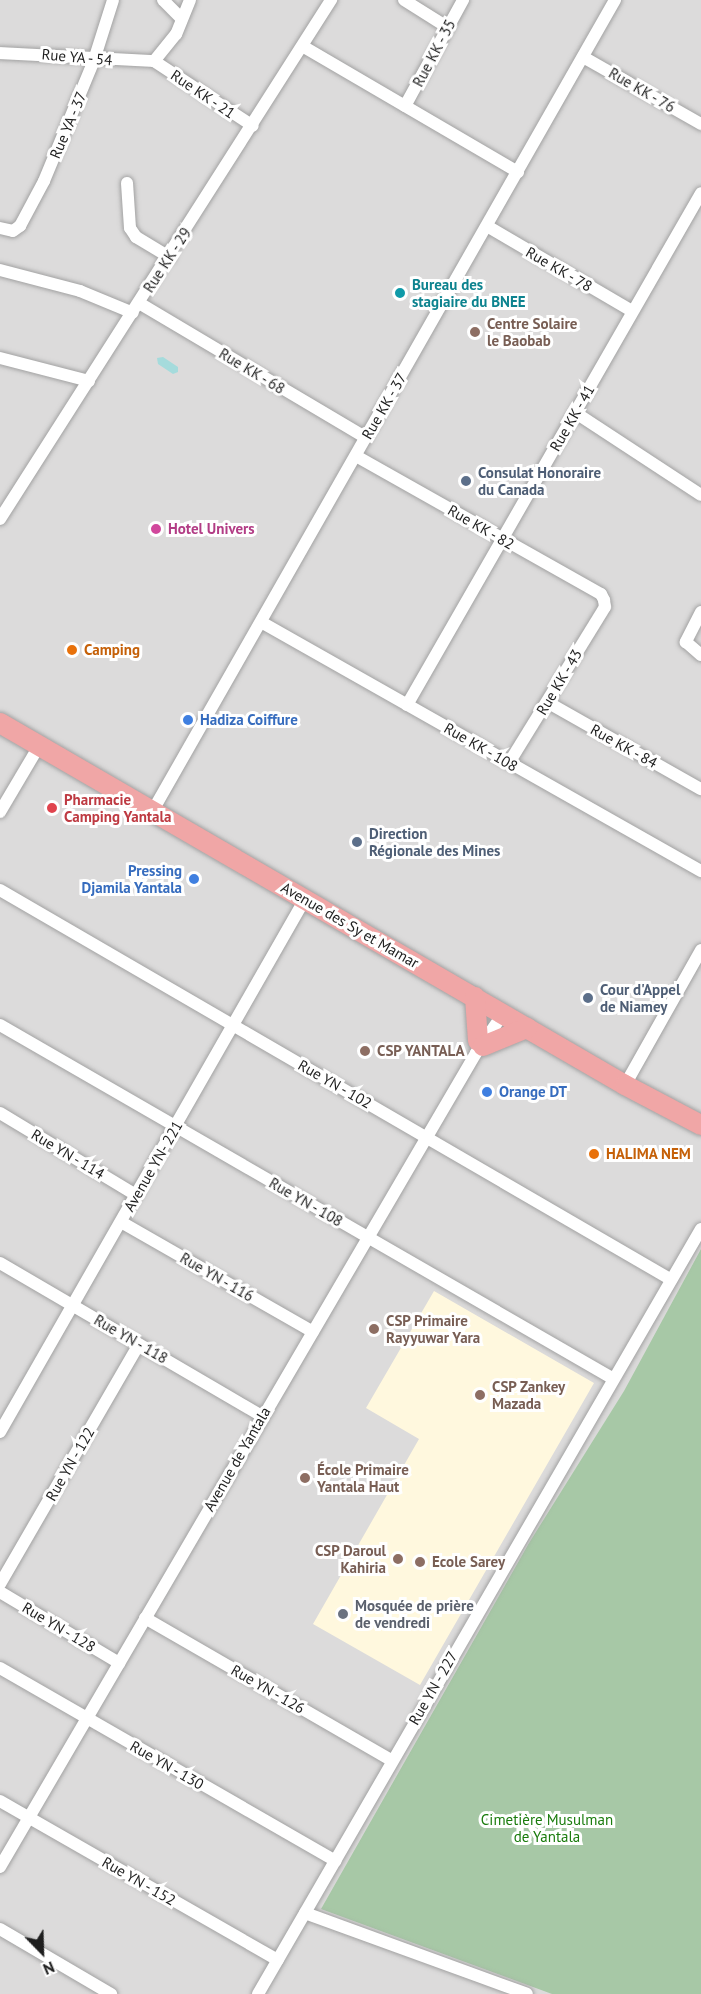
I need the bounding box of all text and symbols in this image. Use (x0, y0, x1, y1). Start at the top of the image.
street label: Rue KK - 35 (408, 15, 460, 91)
street label: Rue YA - 54 (39, 45, 115, 69)
street label: Rue KK - 76 (604, 63, 680, 117)
street label: Rue KK - 21 (166, 65, 240, 123)
street label: Rue YA - 37 (45, 87, 91, 163)
street label: Rue KK - 29 (139, 223, 195, 297)
street label: Rue KK - 78 (521, 242, 597, 296)
place label: Bureau des stagiaire du BNEE (412, 275, 526, 310)
marker: Bureau des stagiaire du BNEE (393, 286, 407, 300)
place label: Centre Solaire le Baobab (487, 314, 577, 349)
marker: Centre Solaire le Baobab (468, 325, 482, 339)
street label: Rue KK - 68 (215, 344, 289, 398)
street label: Rue KK - 37 (357, 368, 411, 444)
street label: Rue KK - 41 (545, 380, 599, 456)
place label: Consulat Honoraire du Canada (478, 463, 601, 498)
marker: Consulat Honoraire du Canada (459, 474, 473, 488)
street label: Rue KK - 82 (443, 500, 519, 554)
place label: Hotel Univers (168, 520, 255, 538)
marker: Hotel Univers (149, 522, 163, 536)
place label: Camping (84, 641, 140, 659)
marker: Camping (65, 643, 79, 657)
street label: Rue KK - 43 (532, 645, 586, 719)
place label: Hadiza Coiffure (200, 711, 298, 729)
marker: Hadiza Coiffure (181, 713, 195, 727)
street label: Rue KK - 108 (440, 718, 522, 776)
street label: Rue KK - 84 (586, 720, 662, 772)
place label: Pharmacie Camping Yantala (64, 790, 172, 825)
marker: Pharmacie Camping Yantala (45, 801, 59, 815)
place label: Direction Régionale des Mines (369, 824, 500, 859)
marker: Direction Régionale des Mines (350, 835, 364, 849)
place label: Pressing Djamila Yantala (81, 861, 182, 896)
marker: Pressing Djamila Yantala (187, 872, 201, 886)
street label: Avenue des Sy et Mamar (278, 878, 422, 972)
place label: Cour d'Appel de Niamey (600, 980, 680, 1015)
marker: Cour d'Appel de Niamey (581, 991, 595, 1005)
place label: CSP YANTALA (377, 1042, 466, 1060)
marker: CSP YANTALA (358, 1044, 372, 1058)
street label: Rue YN - 102 (294, 1055, 376, 1113)
place label: Orange DT (499, 1083, 567, 1101)
marker: Orange DT (480, 1085, 494, 1099)
street label: Avenue YN- 221 (119, 1117, 187, 1215)
street label: Rue YN - 114 (27, 1124, 109, 1184)
place label: HALIMA NEM (606, 1145, 691, 1163)
marker: HALIMA NEM (587, 1147, 601, 1161)
street label: Rue YN - 108 (265, 1173, 347, 1231)
street label: Rue YN - 116 (176, 1248, 258, 1306)
street label: Rue YN - 118 (90, 1310, 172, 1368)
place label: CSP Primaire Rayyuwar Yara (386, 1311, 481, 1346)
marker: CSP Primaire Rayyuwar Yara (367, 1322, 381, 1336)
place label: CSP Zankey Mazada (492, 1377, 566, 1412)
marker: CSP Zankey Mazada (473, 1388, 487, 1402)
street label: Avenue de Yantala (200, 1403, 274, 1515)
street label: Rue YN - 122 (41, 1423, 99, 1505)
place label: École Primaire Yantala Haut (317, 1460, 409, 1495)
marker: École Primaire Yantala Haut (298, 1471, 312, 1485)
place label: CSP Daroul Kahiria (314, 1541, 386, 1576)
marker: CSP Daroul Kahiria (391, 1552, 405, 1566)
place label: Ecole Sarey (432, 1553, 505, 1571)
marker: Ecole Sarey (413, 1555, 427, 1569)
place label: Mosquée de prière de vendredi (355, 1596, 474, 1631)
street label: Rue YN - 128 (18, 1597, 100, 1657)
marker: Mosquée de prière de vendredi (336, 1607, 350, 1621)
street label: Rue YN - 227 (404, 1647, 462, 1729)
street label: Rue YN - 126 (227, 1660, 309, 1718)
street label: Rue YN - 130 (126, 1736, 208, 1794)
park label: Cimetière Musulman de Yantala (481, 1810, 613, 1845)
street label: Rue YN - 152 (98, 1852, 180, 1910)
north arrow (12, 1922, 72, 1982)
text: N (40, 1957, 58, 1980)

